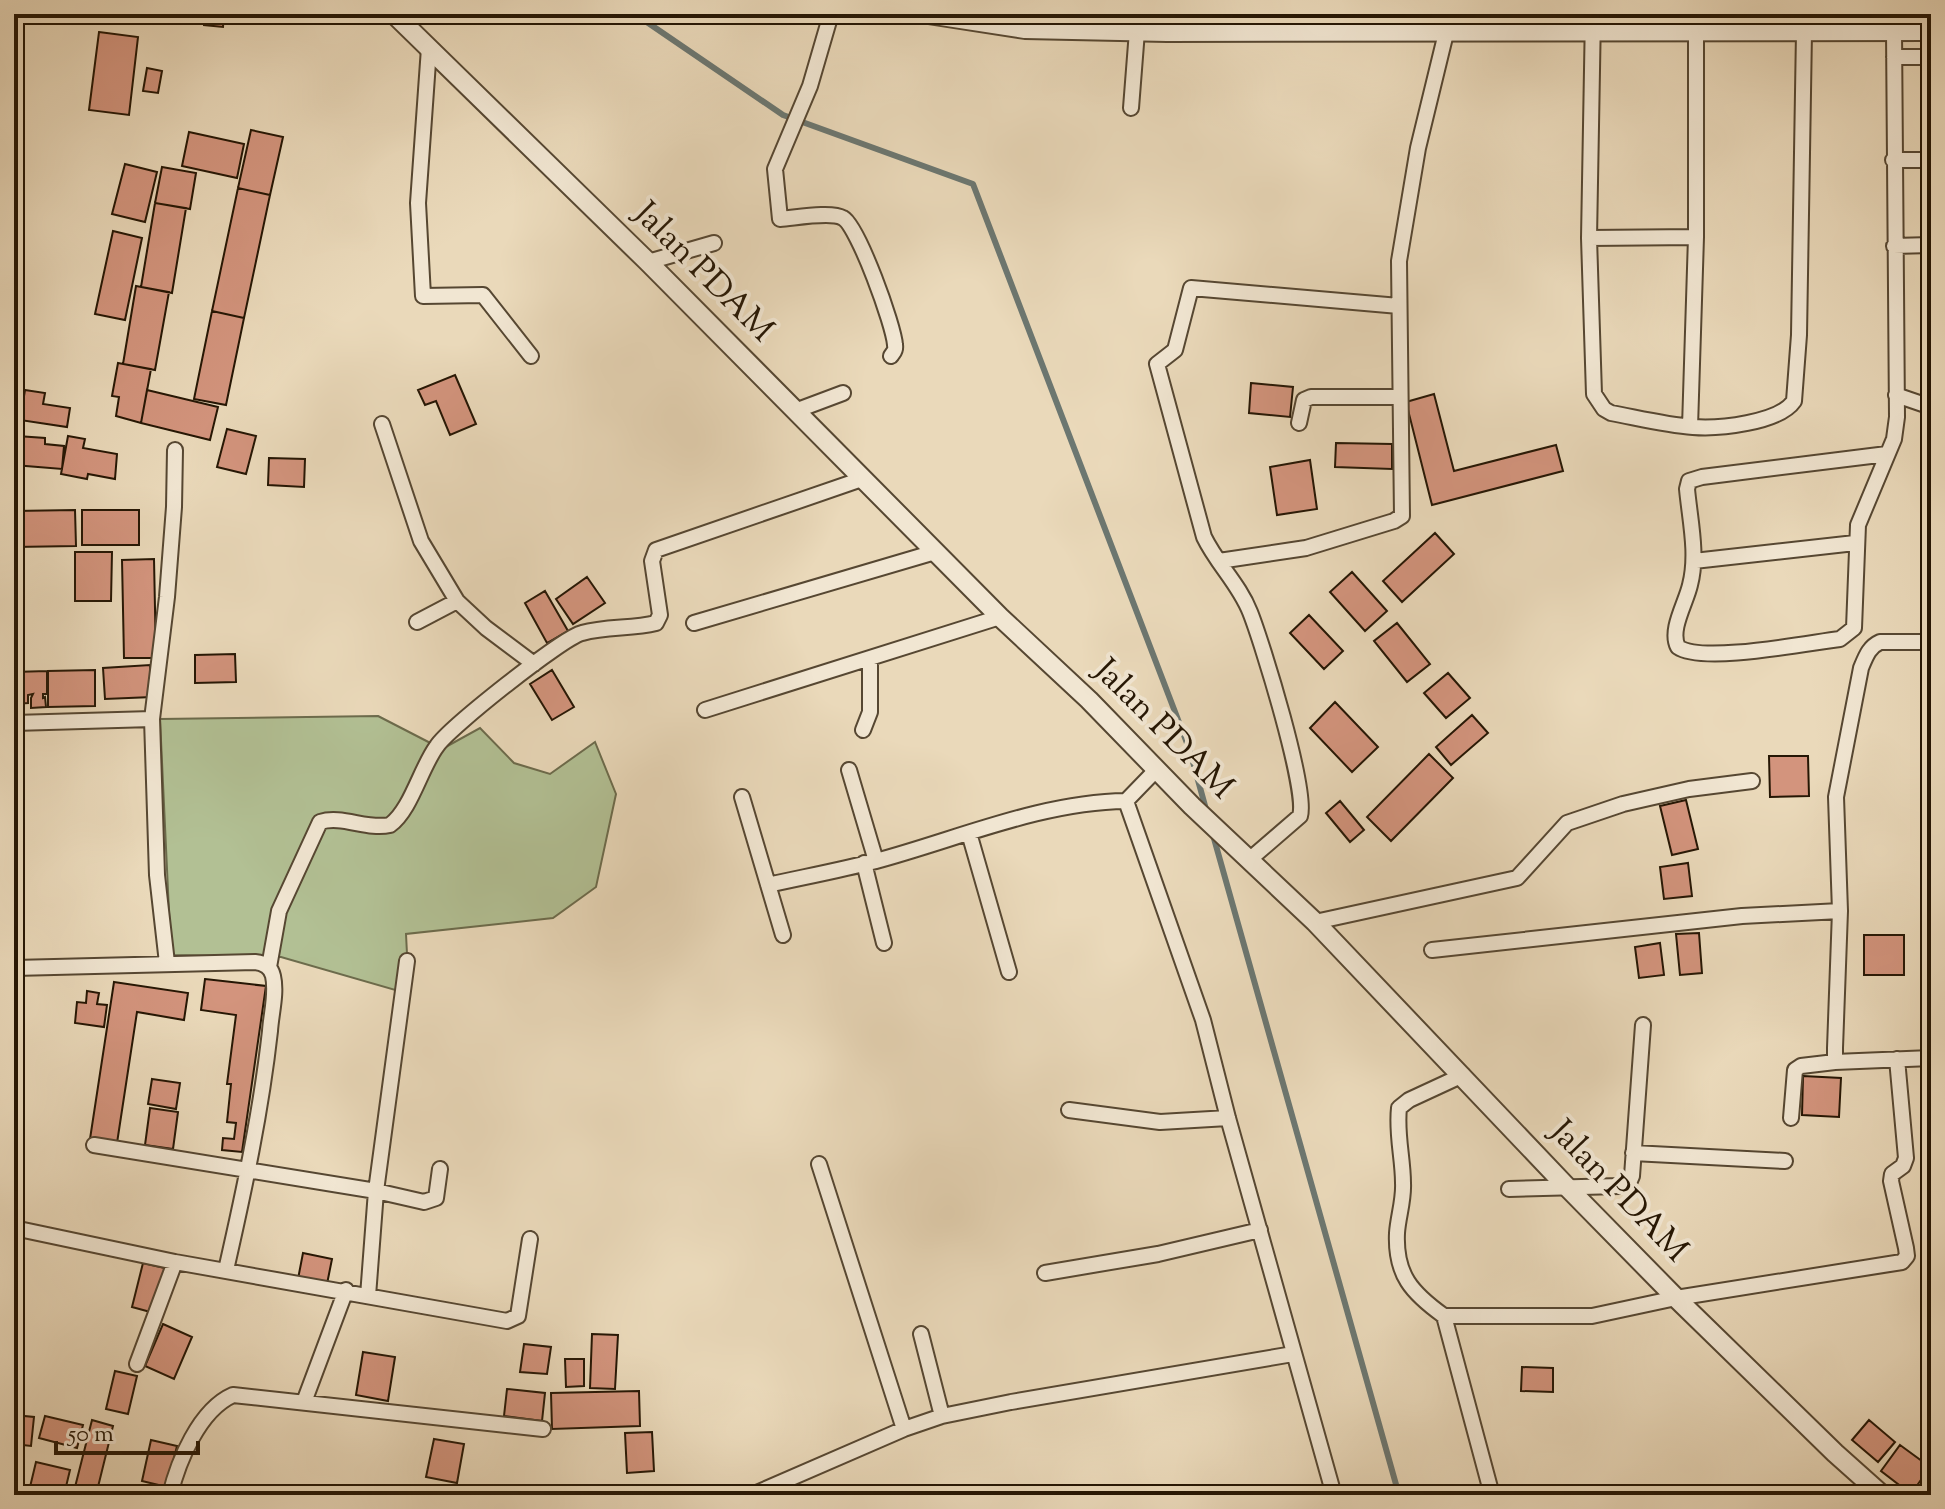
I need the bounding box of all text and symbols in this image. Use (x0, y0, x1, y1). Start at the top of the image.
street label: Jalan PDAM (620, 190, 784, 354)
street label: Jalan PDAM (1080, 647, 1244, 811)
street label: Jalan PDAM (1536, 1108, 1699, 1274)
scale bar (56, 1405, 198, 1455)
text: 50 m (66, 1418, 114, 1452)

